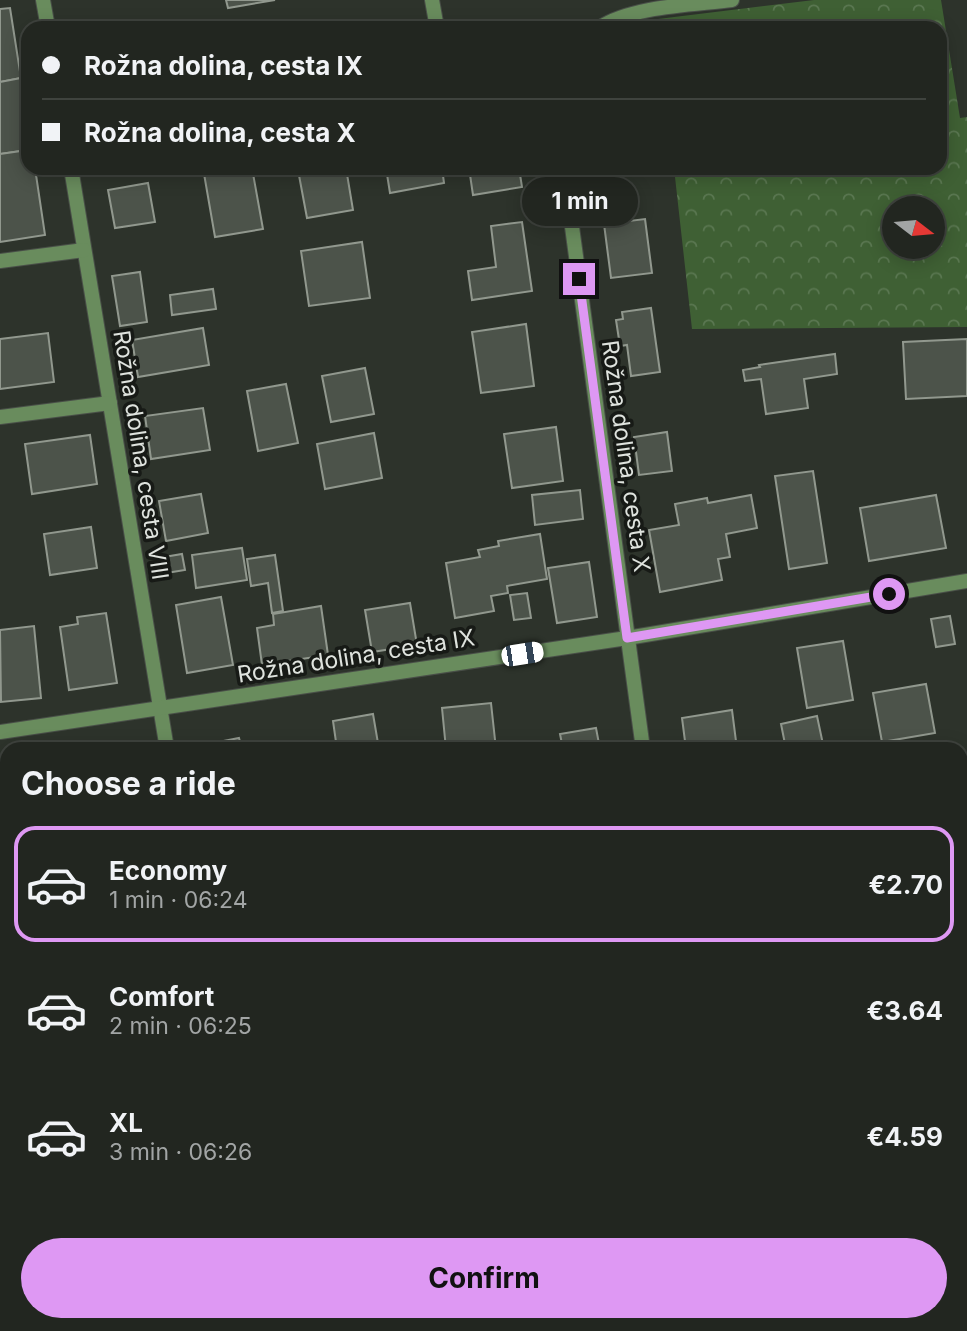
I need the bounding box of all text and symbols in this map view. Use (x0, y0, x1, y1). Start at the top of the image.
text: Rožna dolina, cesta IX (84, 50, 363, 81)
text: Rožna dolina, cesta X (84, 117, 356, 148)
callout: 1 min (521, 177, 637, 226)
text: 1 min (552, 187, 608, 215)
north arrow (882, 196, 945, 259)
map controls (882, 196, 945, 259)
route end (563, 263, 595, 295)
street label: Rožna dolina, cesta VIII (107, 328, 175, 582)
street label: Rožna dolina, cesta X (596, 338, 656, 574)
route start (873, 578, 905, 610)
street label: Rožna dolina, cesta IX (235, 623, 477, 689)
car (500, 640, 545, 668)
text: Choose a ride (21, 764, 236, 803)
icon: car (25, 853, 88, 916)
text: Economy (109, 855, 227, 886)
text: €2.70 (869, 869, 943, 900)
text: 1 min · 06:24 (109, 886, 248, 914)
icon: car (25, 979, 88, 1042)
text: Comfort (109, 981, 214, 1012)
text: €3.64 (867, 995, 943, 1026)
text: 2 min · 06:25 (109, 1012, 252, 1040)
icon: car (25, 1105, 88, 1168)
text: XL (109, 1107, 143, 1138)
text: €4.59 (866, 1121, 943, 1152)
text: 3 min · 06:26 (109, 1138, 252, 1166)
button: Confirm (21, 1238, 947, 1318)

